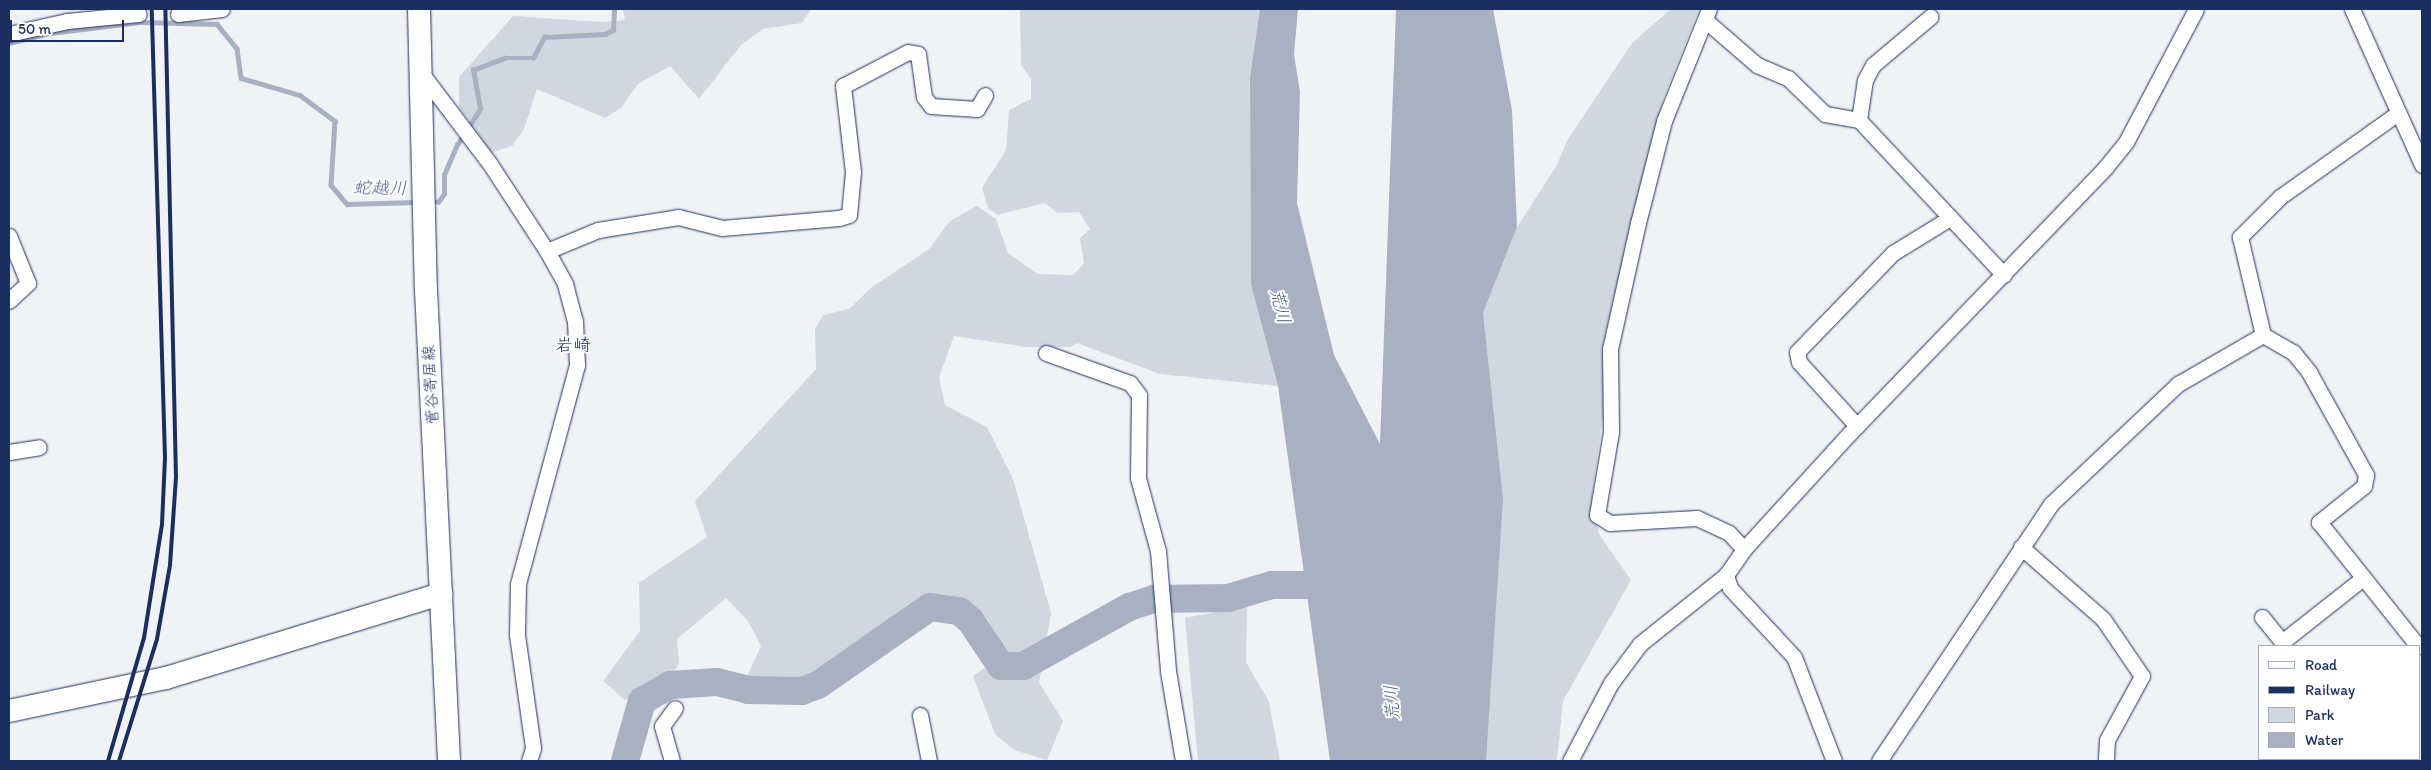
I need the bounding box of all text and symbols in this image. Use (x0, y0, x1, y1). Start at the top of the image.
scale bar (12, 10, 126, 42)
text: 50 m (18, 20, 51, 38)
water label: 蛇越川 (353, 177, 407, 199)
water label: 荒川 (1265, 286, 1295, 326)
district label: 岩崎 (555, 334, 591, 356)
street label: 菅谷寄居線 (419, 345, 443, 425)
legend (2258, 645, 2421, 760)
text: Road (2305, 656, 2337, 674)
text: Railway (2305, 681, 2355, 699)
water label: 荒川 (1380, 684, 1404, 722)
text: Park (2305, 706, 2335, 724)
text: Water (2305, 731, 2343, 749)

